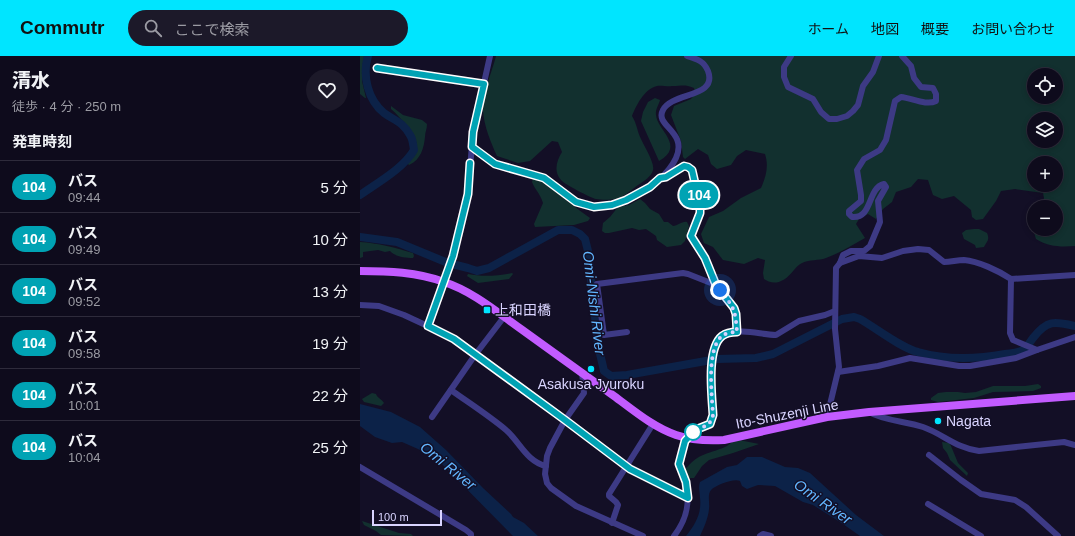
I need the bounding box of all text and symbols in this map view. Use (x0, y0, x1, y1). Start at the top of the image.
search box (128, 10, 408, 46)
text: Commutr (20, 17, 104, 38)
icon: search (142, 17, 164, 39)
text: ここで検索 (174, 21, 249, 38)
text: ホーム (807, 21, 849, 37)
text: 地図 (871, 21, 899, 37)
text: 概要 (921, 21, 949, 37)
text: お問い合わせ (971, 21, 1055, 37)
map controls (1027, 68, 1063, 236)
button: locate (1027, 68, 1063, 104)
button: heart (306, 69, 348, 111)
text: 清水 (12, 70, 50, 91)
text: 徒歩 · 4 分 · 250 m (12, 99, 121, 114)
button: layers (1027, 112, 1063, 148)
text: 発車時刻 (12, 133, 72, 150)
button: + (1027, 156, 1063, 192)
text: バス (68, 172, 98, 189)
text: 104 (22, 179, 46, 195)
text: 5 分 (320, 179, 348, 196)
line badge: 104 (676, 182, 722, 208)
text: 104 (687, 187, 711, 203)
text: 09:44 (68, 190, 101, 205)
button: − (1027, 200, 1063, 236)
text: バス (68, 224, 98, 241)
text: 104 (22, 231, 46, 247)
text: 10 分 (312, 231, 348, 248)
text: 09:49 (68, 242, 101, 257)
water label: Omi-Nishi River (580, 250, 609, 357)
text: バス (68, 276, 98, 293)
your location (710, 280, 730, 300)
text: 104 (22, 283, 46, 299)
text: 13 分 (312, 283, 348, 300)
text: 09:52 (68, 294, 101, 309)
place label: 上和田橋 (495, 302, 551, 318)
marker: 上和田橋 (482, 305, 492, 315)
text: バス (68, 328, 98, 345)
text: 104 (22, 335, 46, 351)
text: 19 分 (312, 335, 348, 352)
text: 09:58 (68, 346, 101, 361)
marker: Asakusa Jyuroku (586, 364, 596, 374)
place label: Asakusa Jyuroku (538, 376, 644, 392)
text: バス (68, 380, 98, 397)
text: 104 (22, 387, 46, 403)
text: 22 分 (312, 387, 348, 404)
street label: Ito-Shuzenji Line (734, 396, 840, 432)
text: 10:01 (68, 398, 101, 413)
place label: Nagata (946, 413, 991, 429)
marker: Nagata (933, 416, 943, 426)
unlabelled marker (684, 423, 702, 441)
text: バス (68, 432, 98, 449)
water label: Omi River (417, 438, 480, 494)
text: 104 (22, 439, 46, 455)
text: 25 分 (312, 439, 348, 456)
text: 10:04 (68, 450, 101, 465)
water label: Omi River (791, 476, 856, 528)
scale bar (372, 508, 442, 527)
text: 100 m (378, 511, 409, 523)

